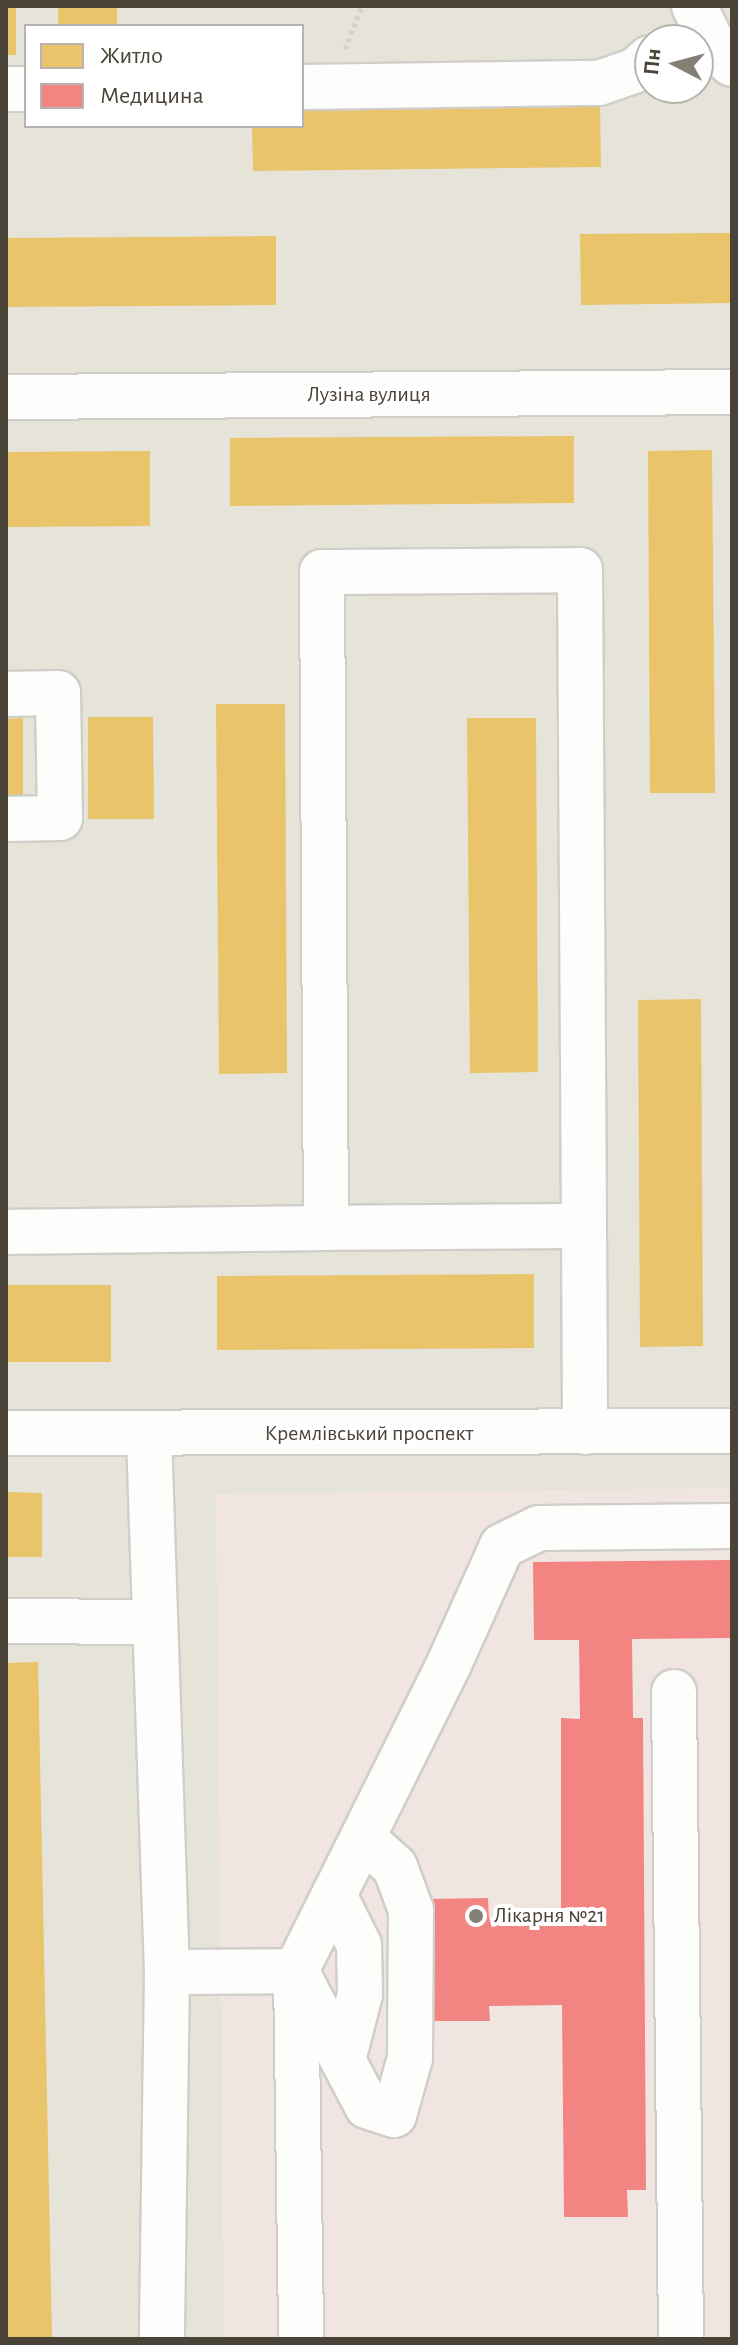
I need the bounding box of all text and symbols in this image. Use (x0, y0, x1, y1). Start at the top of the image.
legend (24, 24, 304, 128)
north arrow (634, 24, 714, 104)
text: Житло (100, 44, 163, 68)
text: Пн (640, 47, 664, 76)
text: Медицина (100, 84, 204, 108)
street label: Лузіна вулиця (307, 382, 431, 408)
street label: Кремлівський проспект (265, 1421, 473, 1447)
place label: Лікарня №21 (494, 1903, 605, 1929)
marker: Лікарня №21 (465, 1905, 487, 1927)

